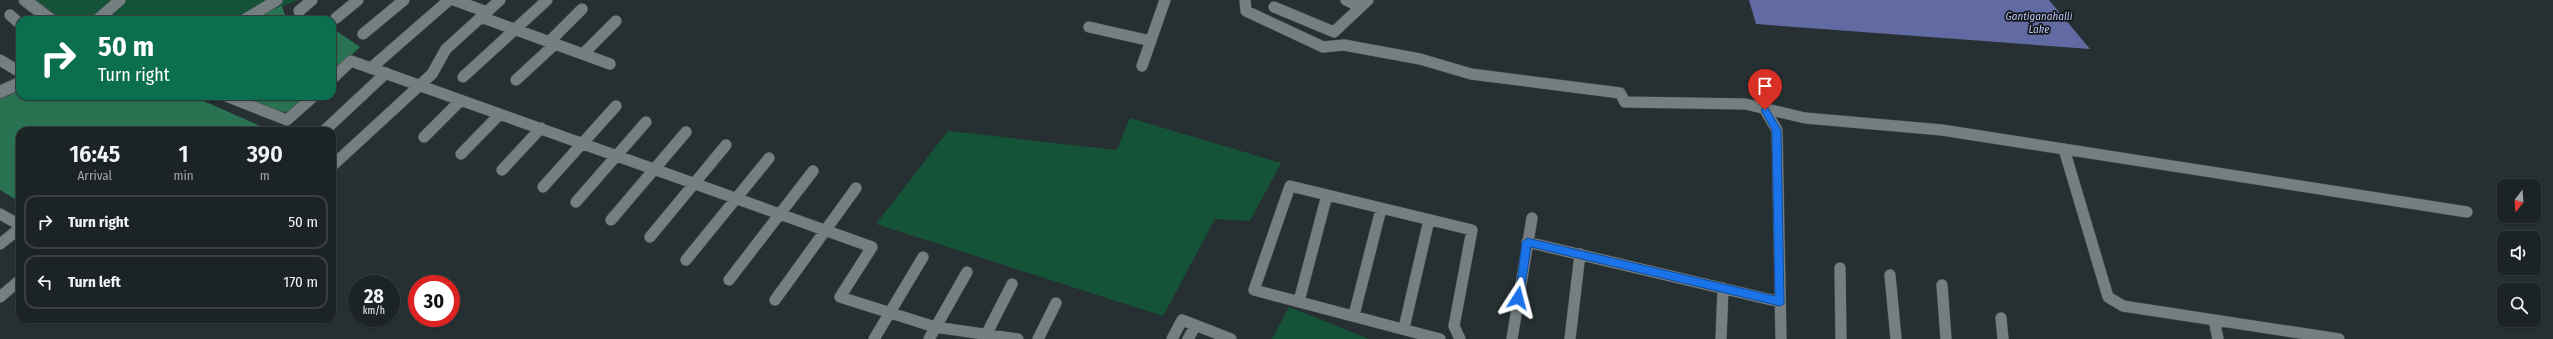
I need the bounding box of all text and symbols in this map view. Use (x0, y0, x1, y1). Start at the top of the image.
water label: Gantiganahalli Lake (2006, 10, 2073, 36)
text: 50 m (98, 30, 154, 63)
icon: right (32, 32, 84, 84)
text: Turn right (98, 64, 170, 86)
pin (1748, 69, 1782, 110)
icon: arrive (1754, 75, 1776, 97)
text: 16:45 (69, 140, 120, 168)
text: 1 (179, 140, 189, 168)
text: 390 (247, 140, 283, 168)
text: Arrival (78, 168, 112, 183)
text: min (173, 168, 194, 183)
text: m (260, 168, 270, 183)
north arrow (2497, 179, 2541, 223)
map controls (2497, 179, 2541, 327)
icon: right (34, 211, 56, 233)
text: Turn right (68, 213, 129, 231)
text: 50 m (288, 213, 318, 231)
button: sound (2497, 231, 2541, 275)
icon: left (34, 271, 56, 293)
text: Turn left (68, 273, 121, 291)
text: 170 m (283, 273, 318, 291)
speed limit sign: 30 (408, 275, 460, 327)
position arrow (1497, 277, 1539, 319)
button: search (2497, 283, 2541, 327)
text: 28 (364, 284, 384, 308)
text: km/h (363, 305, 385, 317)

